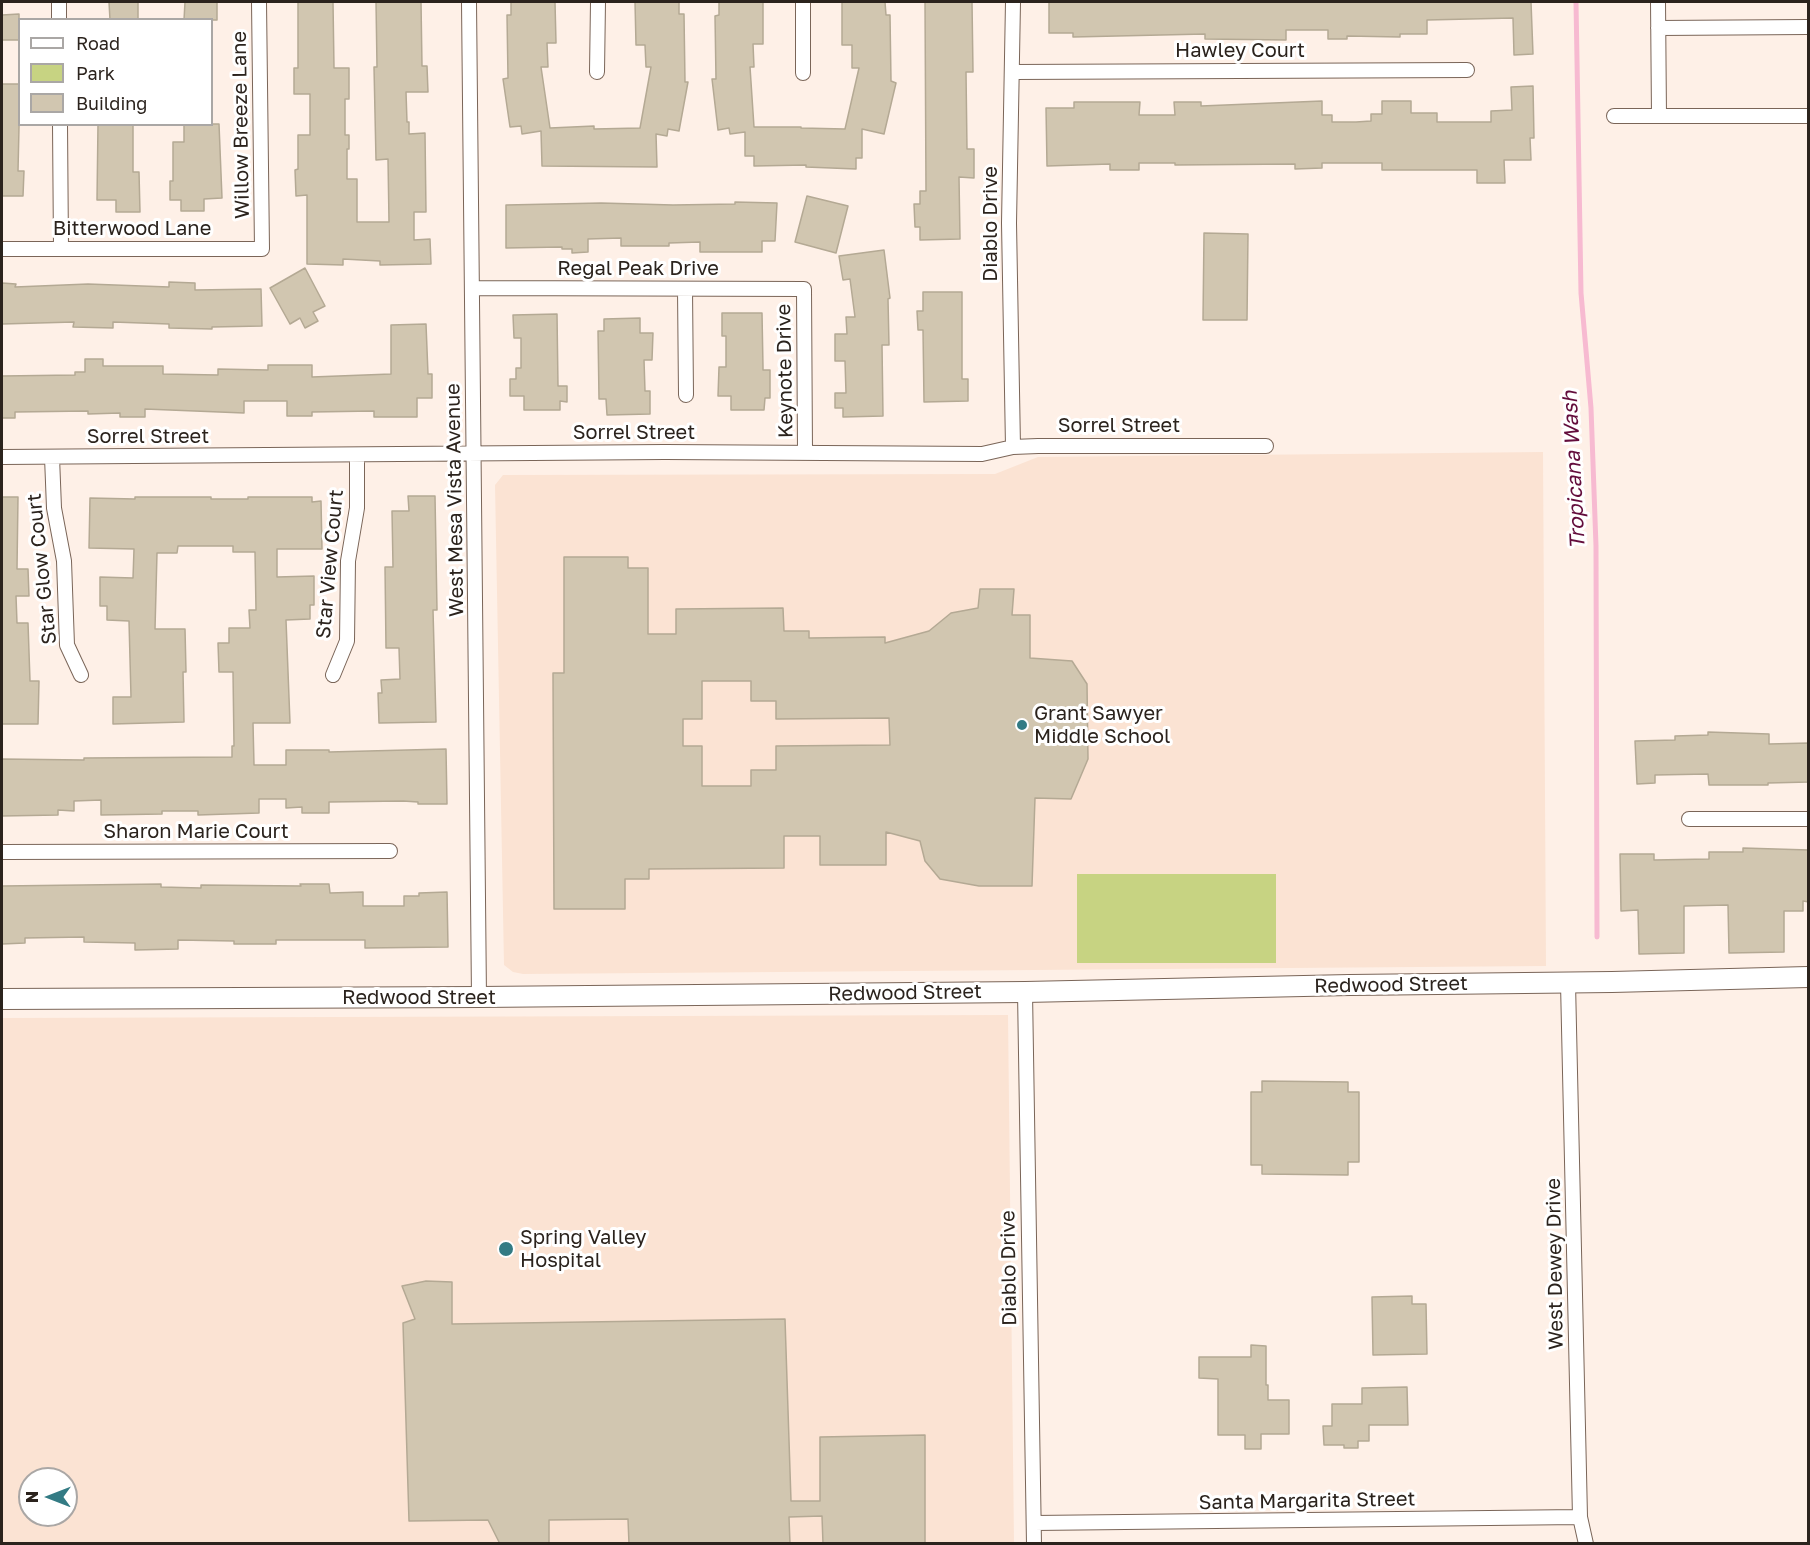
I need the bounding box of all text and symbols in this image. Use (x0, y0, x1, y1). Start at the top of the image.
legend (18, 18, 213, 126)
street label: Willow Breeze Lane (227, 31, 255, 219)
text: Road (76, 32, 120, 54)
street label: Hawley Court (1175, 39, 1305, 63)
text: Park (76, 62, 115, 84)
text: Building (76, 92, 147, 114)
street label: Diablo Drive (979, 166, 1003, 282)
street label: Bitterwood Lane (53, 217, 211, 241)
street label: Regal Peak Drive (557, 257, 719, 281)
street label: Keynote Drive (772, 304, 798, 438)
street label: West Mesa Vista Avenue (441, 383, 469, 617)
water label: Tropicana Wash (1557, 390, 1591, 550)
street label: Sorrel Street (1058, 414, 1180, 438)
street label: Sorrel Street (573, 421, 695, 445)
street label: Sorrel Street (87, 425, 209, 449)
street label: Star View Court (312, 488, 348, 640)
street label: Star Glow Court (22, 492, 62, 646)
place label: Grant Sawyer Middle School (1034, 702, 1170, 749)
marker: Grant Sawyer Middle School (1015, 718, 1029, 732)
street label: Sharon Marie Court (103, 820, 289, 844)
street label: Redwood Street (1314, 972, 1468, 998)
street label: Redwood Street (828, 980, 982, 1006)
street label: Redwood Street (342, 986, 496, 1010)
street label: West Dewey Drive (1542, 1178, 1568, 1350)
street label: Diablo Drive (996, 1210, 1022, 1326)
place label: Spring Valley Hospital (520, 1226, 646, 1273)
marker: Spring Valley Hospital (497, 1240, 515, 1258)
north arrow (18, 1467, 78, 1527)
street label: Santa Margarita Street (1198, 1487, 1416, 1515)
text: N (22, 1491, 42, 1503)

